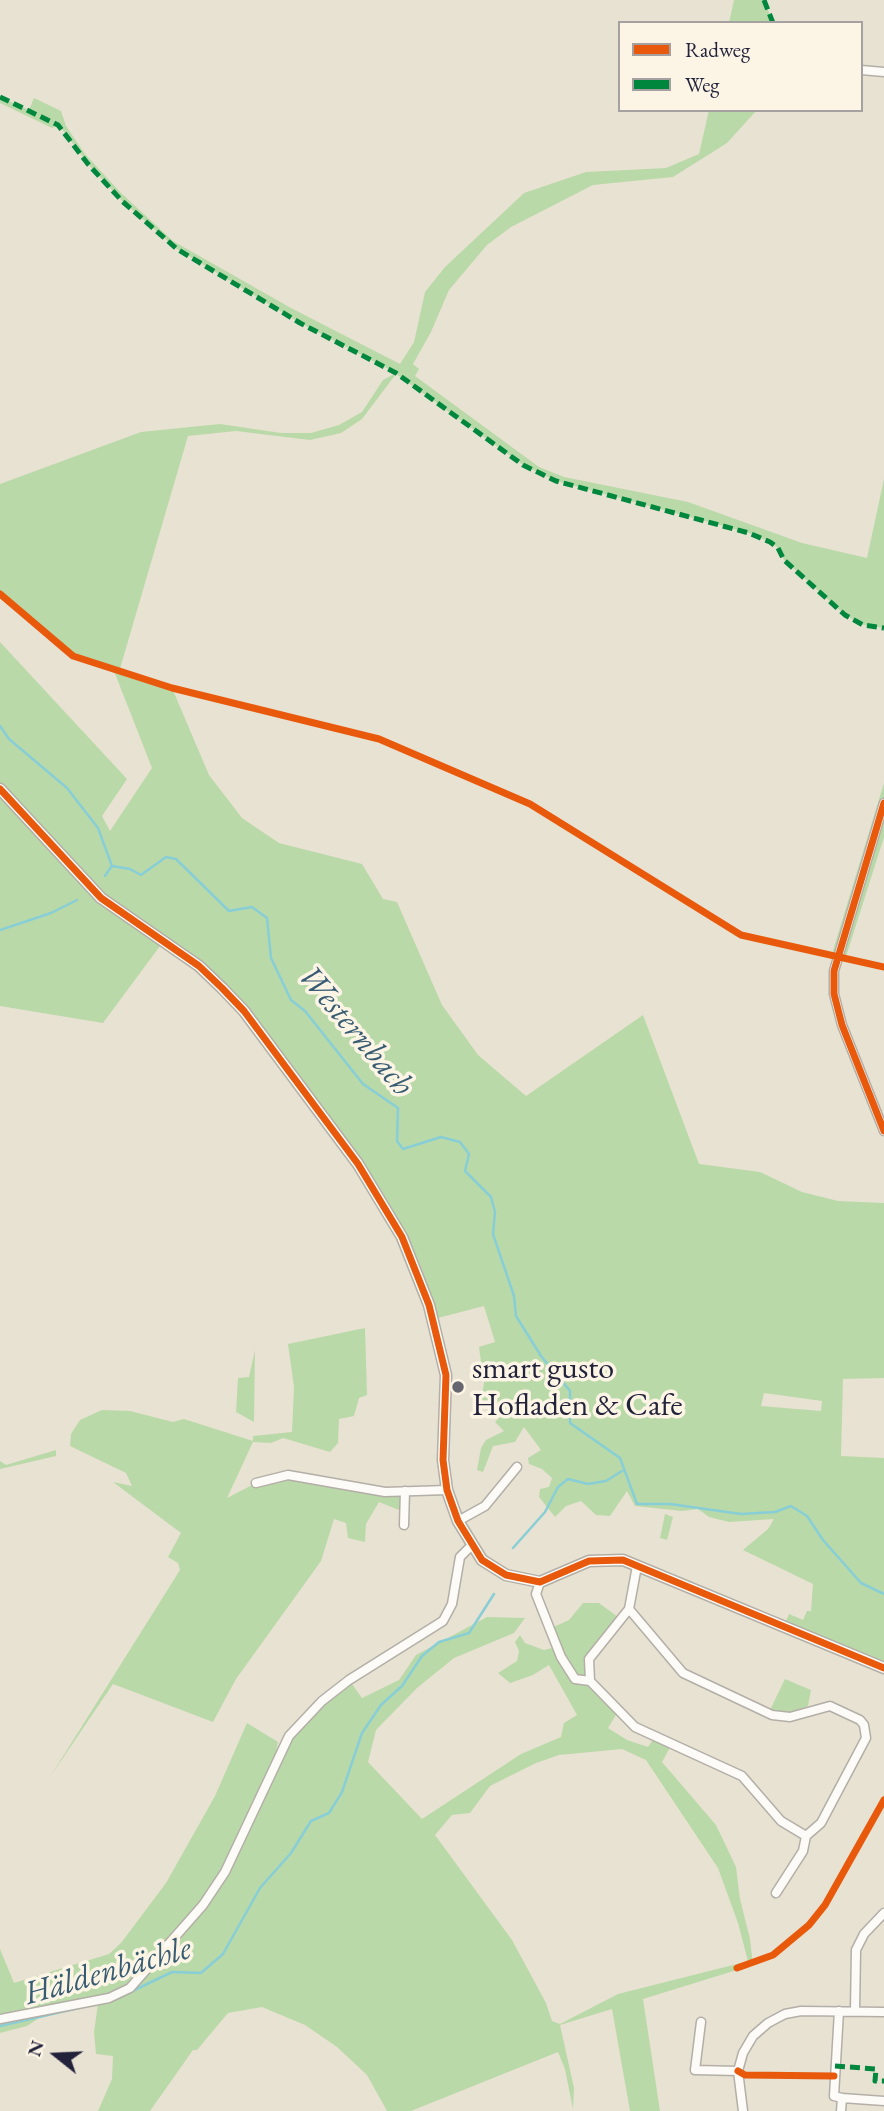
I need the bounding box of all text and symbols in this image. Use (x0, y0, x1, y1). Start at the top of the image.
legend (618, 21, 863, 112)
text: Radweg (685, 36, 750, 63)
text: Weg (685, 71, 719, 98)
water label: Westernbach (289, 957, 421, 1105)
place label: smart gusto Hofladen & Cafe (472, 1350, 683, 1425)
marker: smart gusto Hofladen & Cafe (450, 1379, 466, 1395)
water label: Häldenbächle (20, 1929, 196, 2015)
north arrow (21, 2020, 91, 2090)
text: N (21, 2037, 50, 2060)

